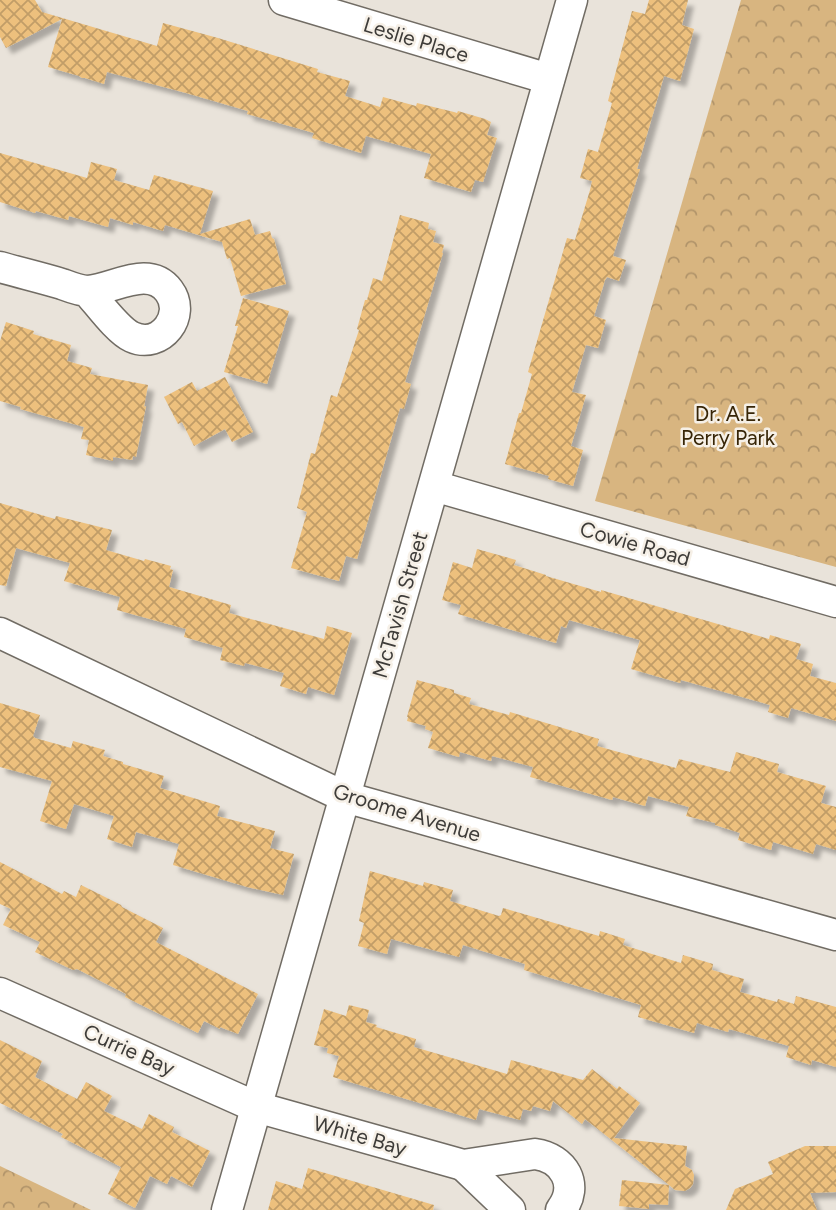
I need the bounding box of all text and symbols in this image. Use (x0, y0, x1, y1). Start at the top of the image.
street label: Leslie Place (361, 12, 472, 67)
park label: Dr. A.E. Perry Park (681, 401, 776, 450)
street label: Cowie Road (577, 516, 693, 571)
street label: McTavish Street (367, 529, 432, 681)
street label: Groome Avenue (330, 778, 484, 847)
street label: Currie Bay (80, 1018, 179, 1081)
street label: White Bay (311, 1110, 410, 1161)

